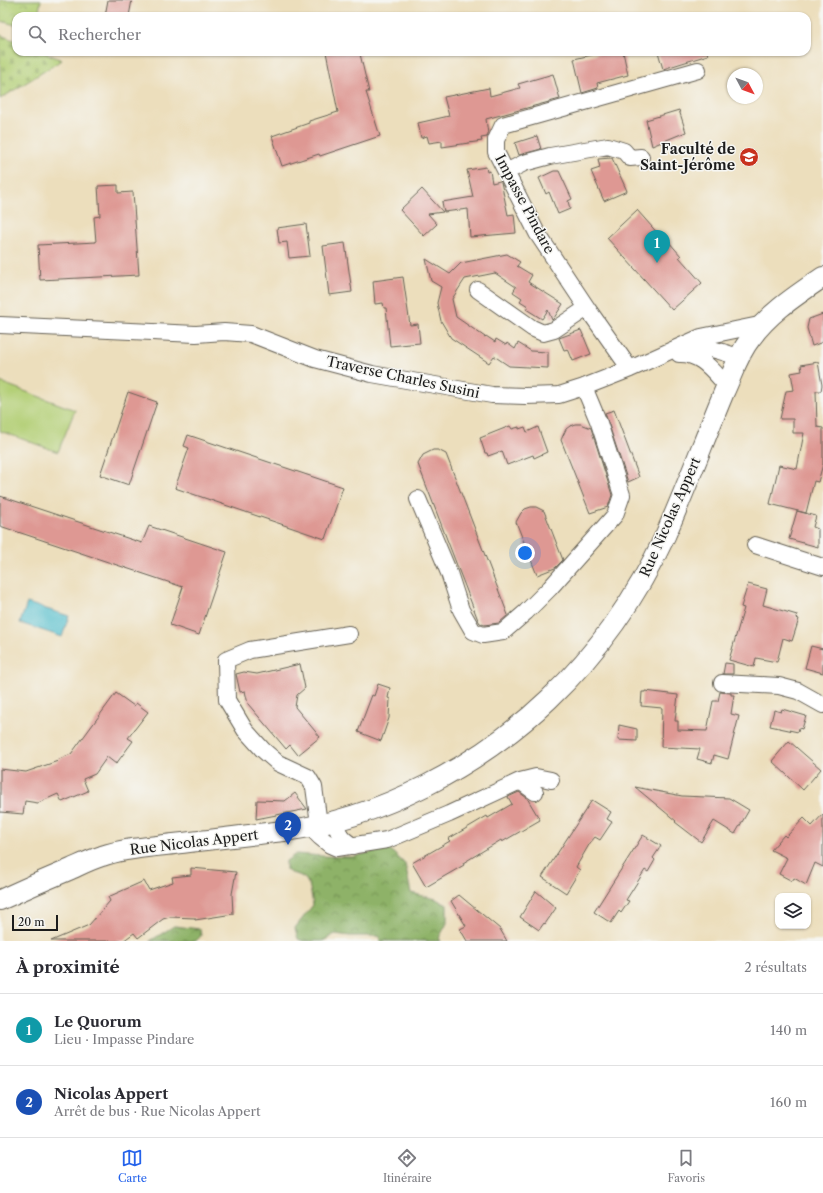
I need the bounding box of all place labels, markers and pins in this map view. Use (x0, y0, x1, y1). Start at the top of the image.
place label: Faculté de Saint-Jérôme (640, 140, 735, 174)
school or university icon: Faculté de Saint-Jérôme (738, 146, 760, 168)
pin: 1 (644, 230, 670, 263)
pin: 2 (275, 812, 301, 845)

